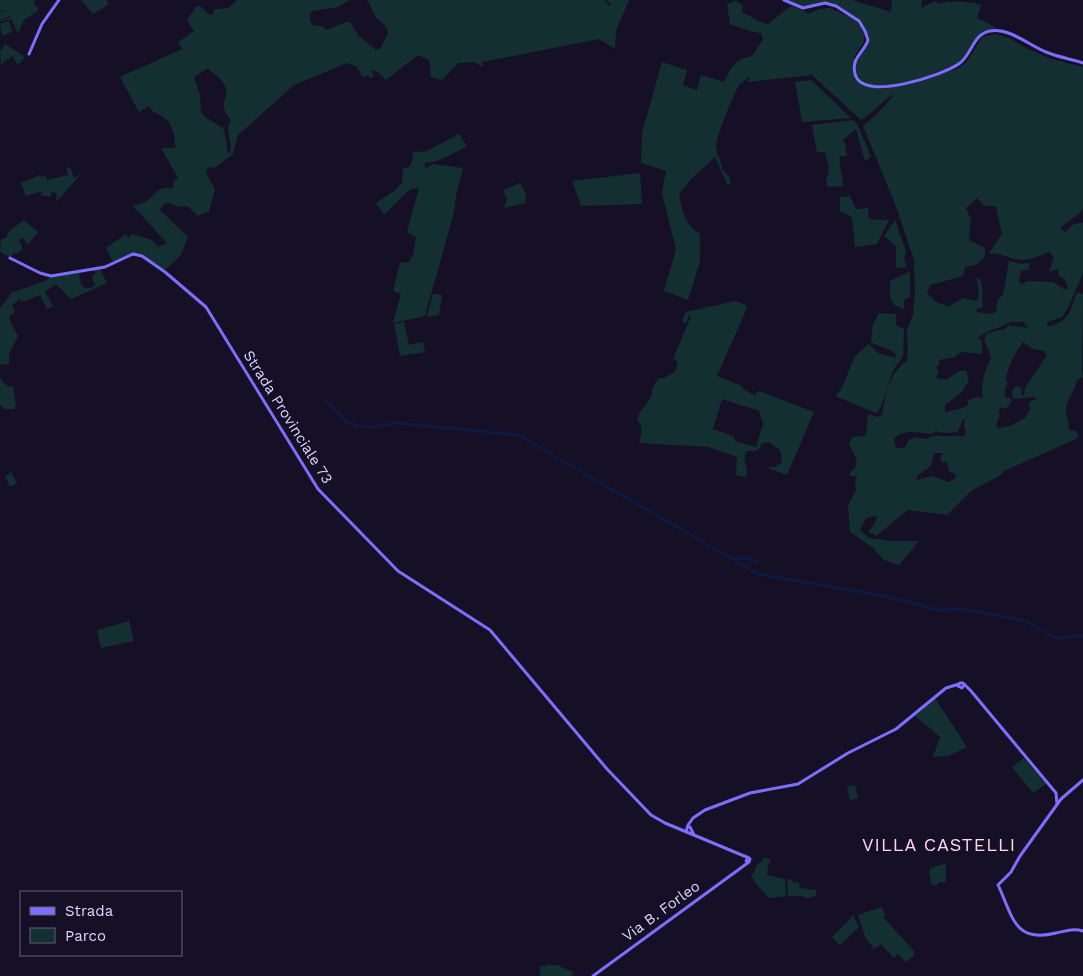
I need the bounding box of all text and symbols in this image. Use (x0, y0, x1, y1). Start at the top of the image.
street label: Strada Provinciale 73 (240, 347, 336, 487)
district label: VILLA CASTELLI (862, 834, 1016, 855)
street label: Via B. Forleo (619, 877, 703, 945)
legend (20, 891, 182, 956)
text: Strada (65, 902, 114, 920)
text: Parco (65, 927, 106, 945)

